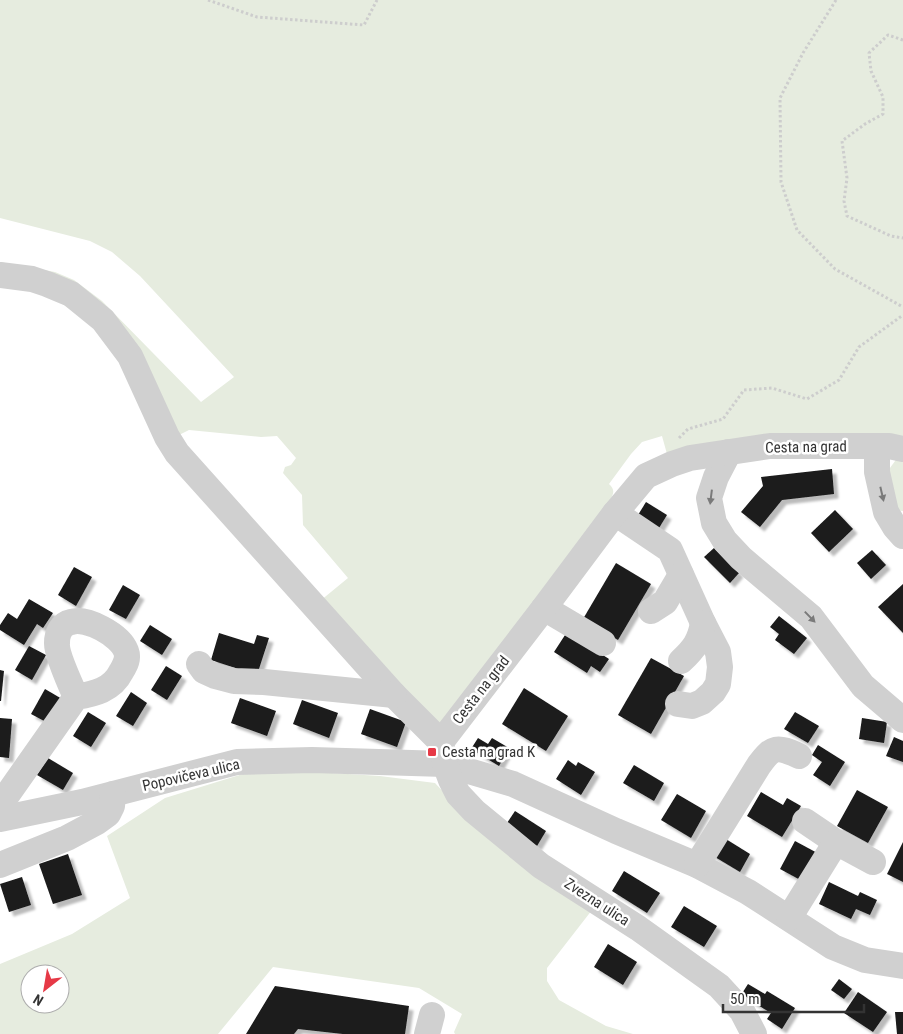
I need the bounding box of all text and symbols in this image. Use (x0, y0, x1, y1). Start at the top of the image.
street label: Cesta na grad (765, 437, 847, 457)
one-way arrow (878, 486, 886, 501)
one-way arrow (707, 489, 715, 505)
one-way arrow (804, 611, 816, 623)
street label: Cesta na grad (449, 652, 513, 728)
place label: Cesta na grad K (442, 743, 536, 761)
marker: Cesta na grad K (426, 746, 438, 758)
street label: Popovičeva ulica (141, 755, 241, 795)
street label: Zvezna ulica (561, 874, 633, 930)
north arrow (20, 964, 70, 1014)
scale bar (723, 982, 864, 1014)
text: 50 m (730, 990, 760, 1008)
text: N (31, 991, 46, 1009)

